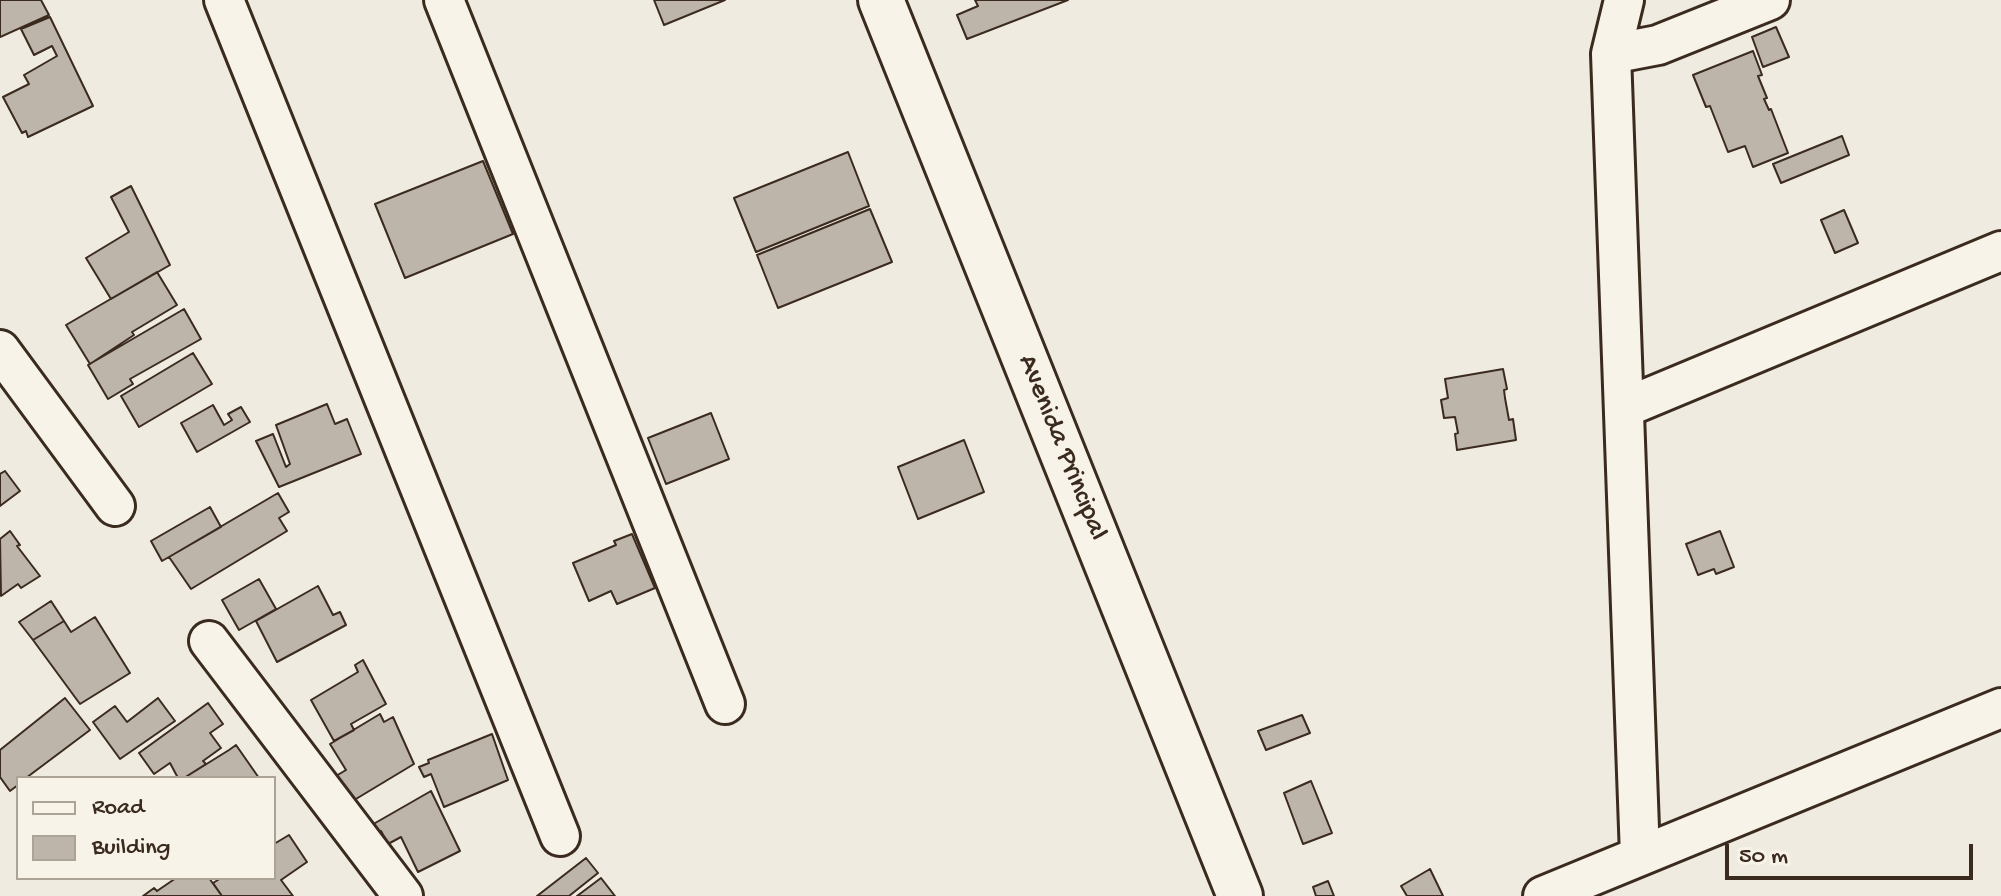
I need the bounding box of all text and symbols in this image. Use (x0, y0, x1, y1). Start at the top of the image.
street label: Avenida Principal (1009, 350, 1113, 546)
legend (16, 776, 276, 880)
text: Road (92, 794, 144, 823)
scale bar (1729, 828, 1977, 878)
text: Building (92, 834, 170, 863)
text: 50 m (1739, 843, 1788, 872)

